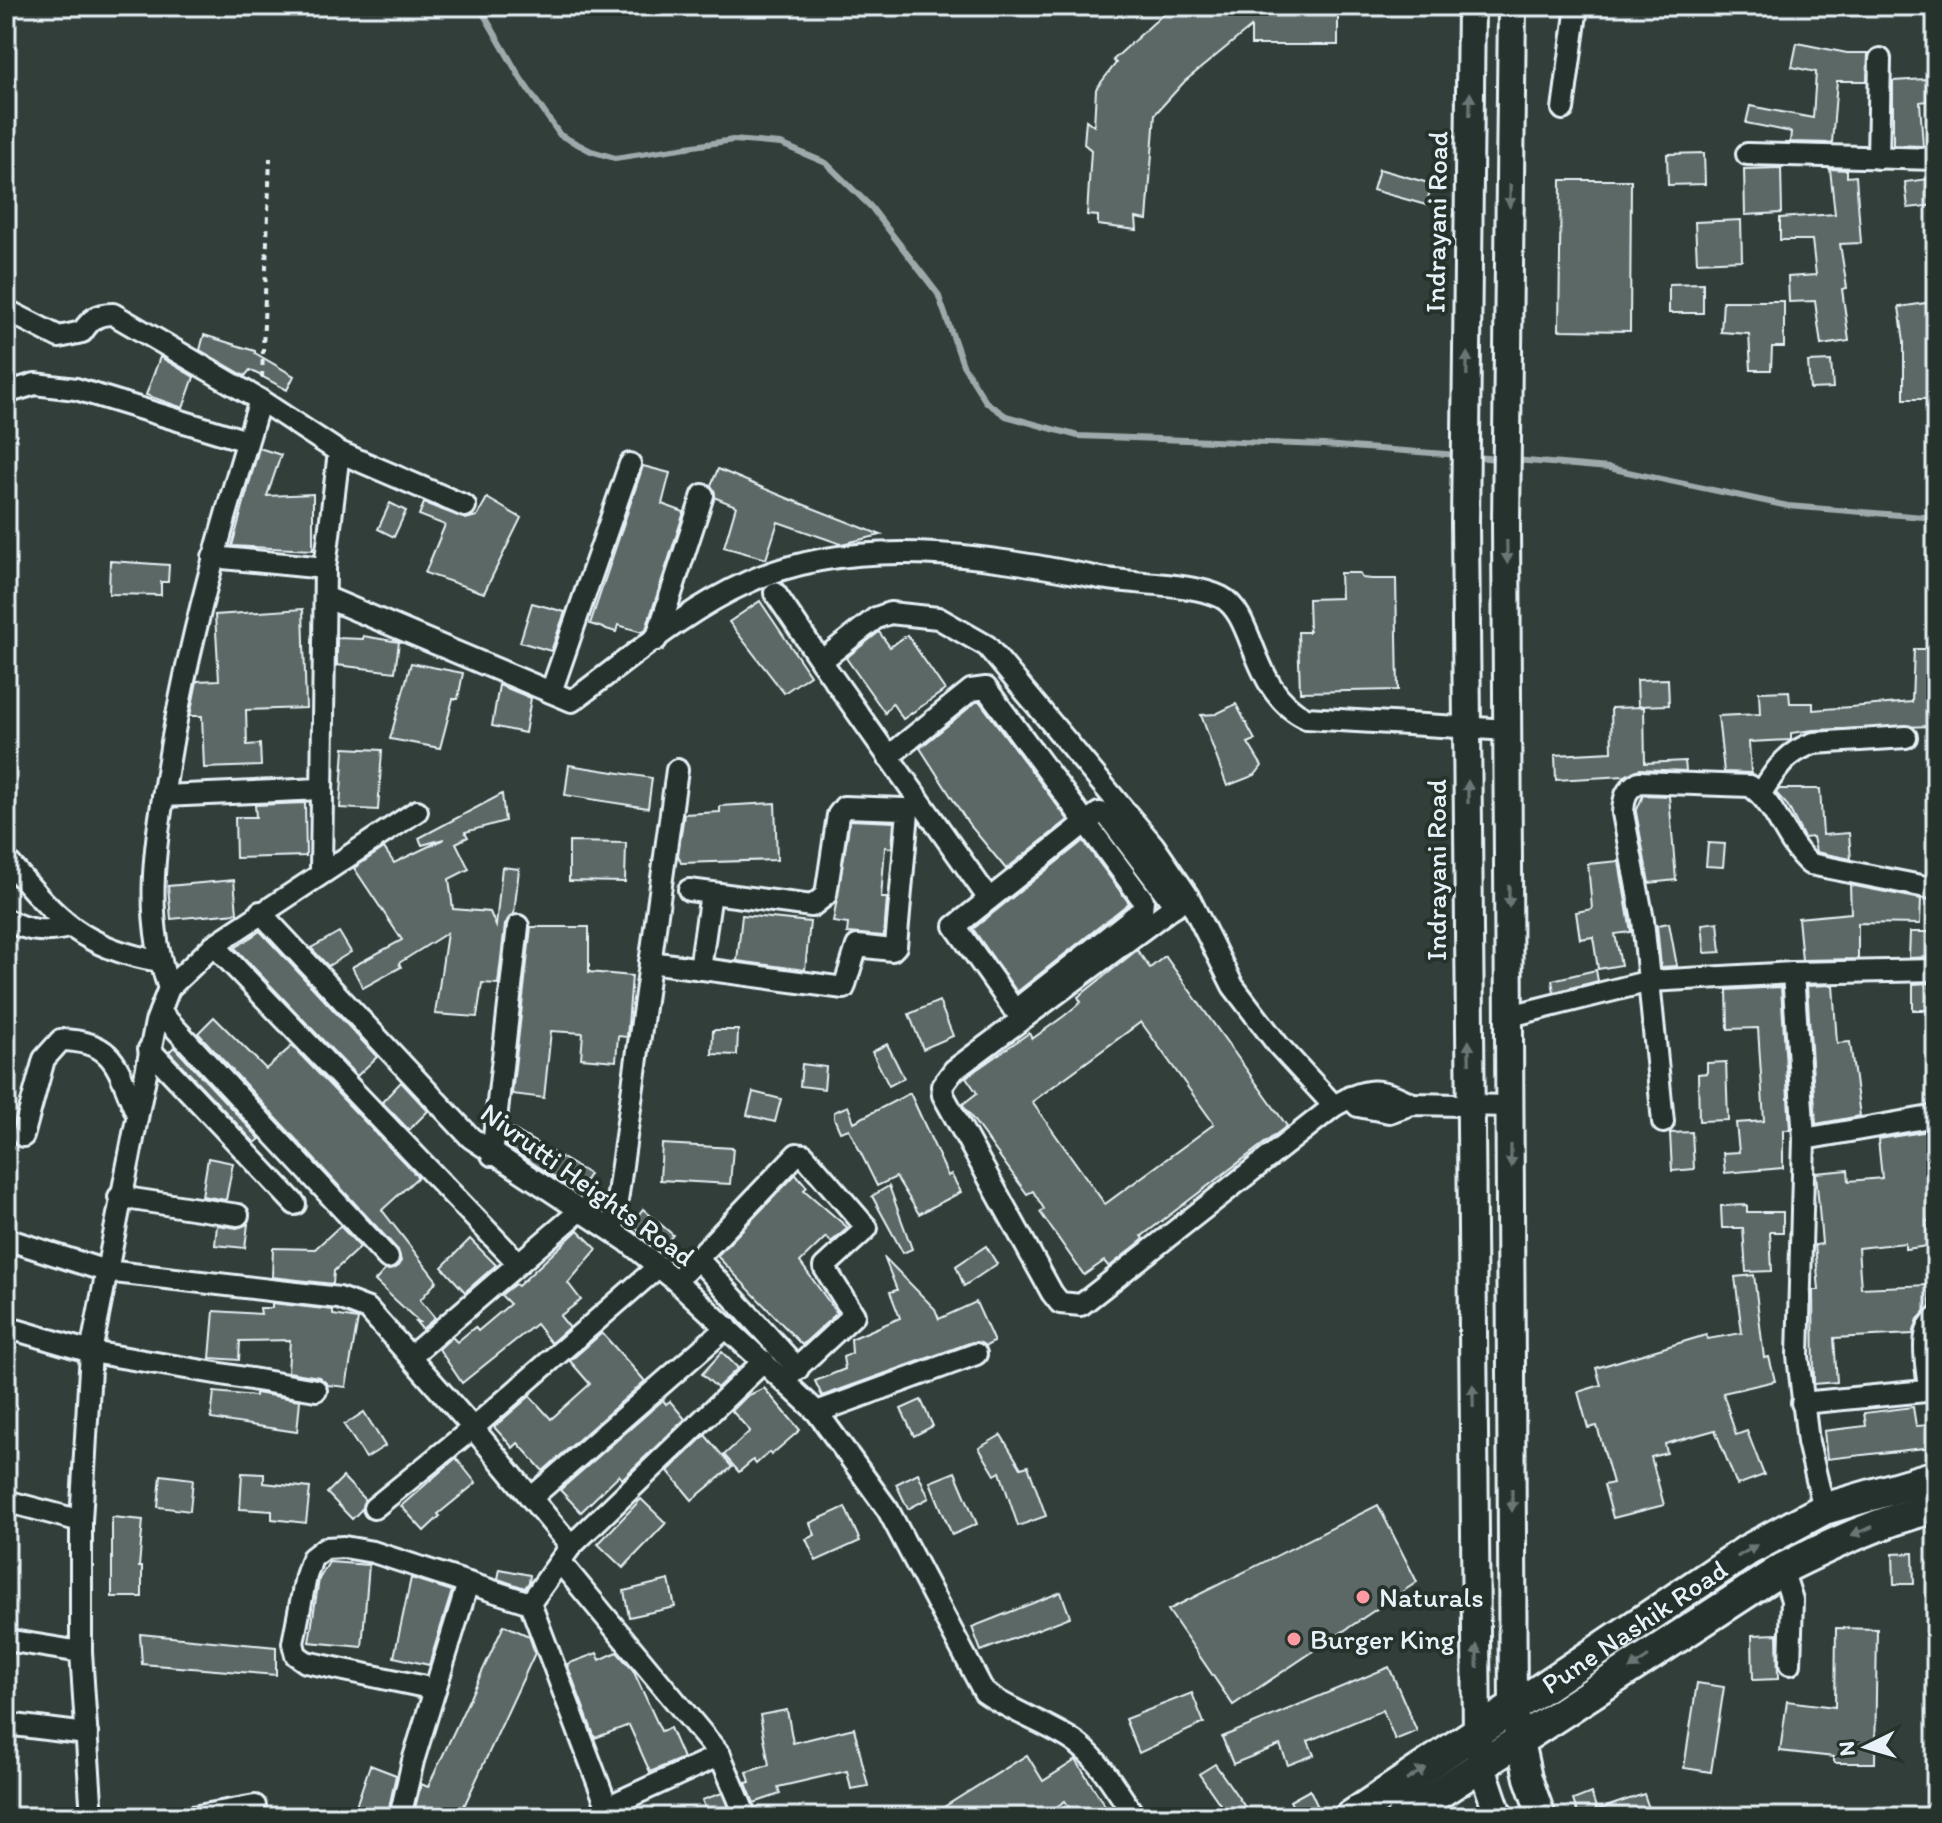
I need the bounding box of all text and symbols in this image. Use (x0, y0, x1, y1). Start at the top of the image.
one-way arrow (1463, 91, 1476, 116)
street label: Indrayani Road (1417, 131, 1455, 313)
one-way arrow (1504, 184, 1516, 209)
one-way arrow (1460, 351, 1473, 376)
one-way arrow (1500, 540, 1513, 565)
street label: Indrayani Road (1419, 779, 1453, 961)
one-way arrow (1462, 779, 1474, 804)
one-way arrow (1503, 884, 1515, 909)
one-way arrow (1463, 1039, 1476, 1064)
street label: Nivrutti Heights Road (474, 1095, 702, 1273)
one-way arrow (1505, 1144, 1517, 1169)
one-way arrow (1467, 1383, 1480, 1408)
one-way arrow (1506, 1488, 1518, 1513)
one-way arrow (1850, 1525, 1874, 1538)
one-way arrow (1736, 1544, 1758, 1558)
street label: Pune Nashik Road (1535, 1552, 1733, 1701)
place label: Naturals (1379, 1580, 1484, 1614)
marker: Naturals (1354, 1588, 1372, 1606)
place label: Burger King (1310, 1622, 1455, 1656)
marker: Burger King (1285, 1630, 1303, 1648)
one-way arrow (1470, 1643, 1483, 1668)
one-way arrow (1628, 1656, 1650, 1670)
north arrow (1826, 1707, 1906, 1787)
text: N (1832, 1740, 1861, 1757)
one-way arrow (1405, 1767, 1426, 1782)

